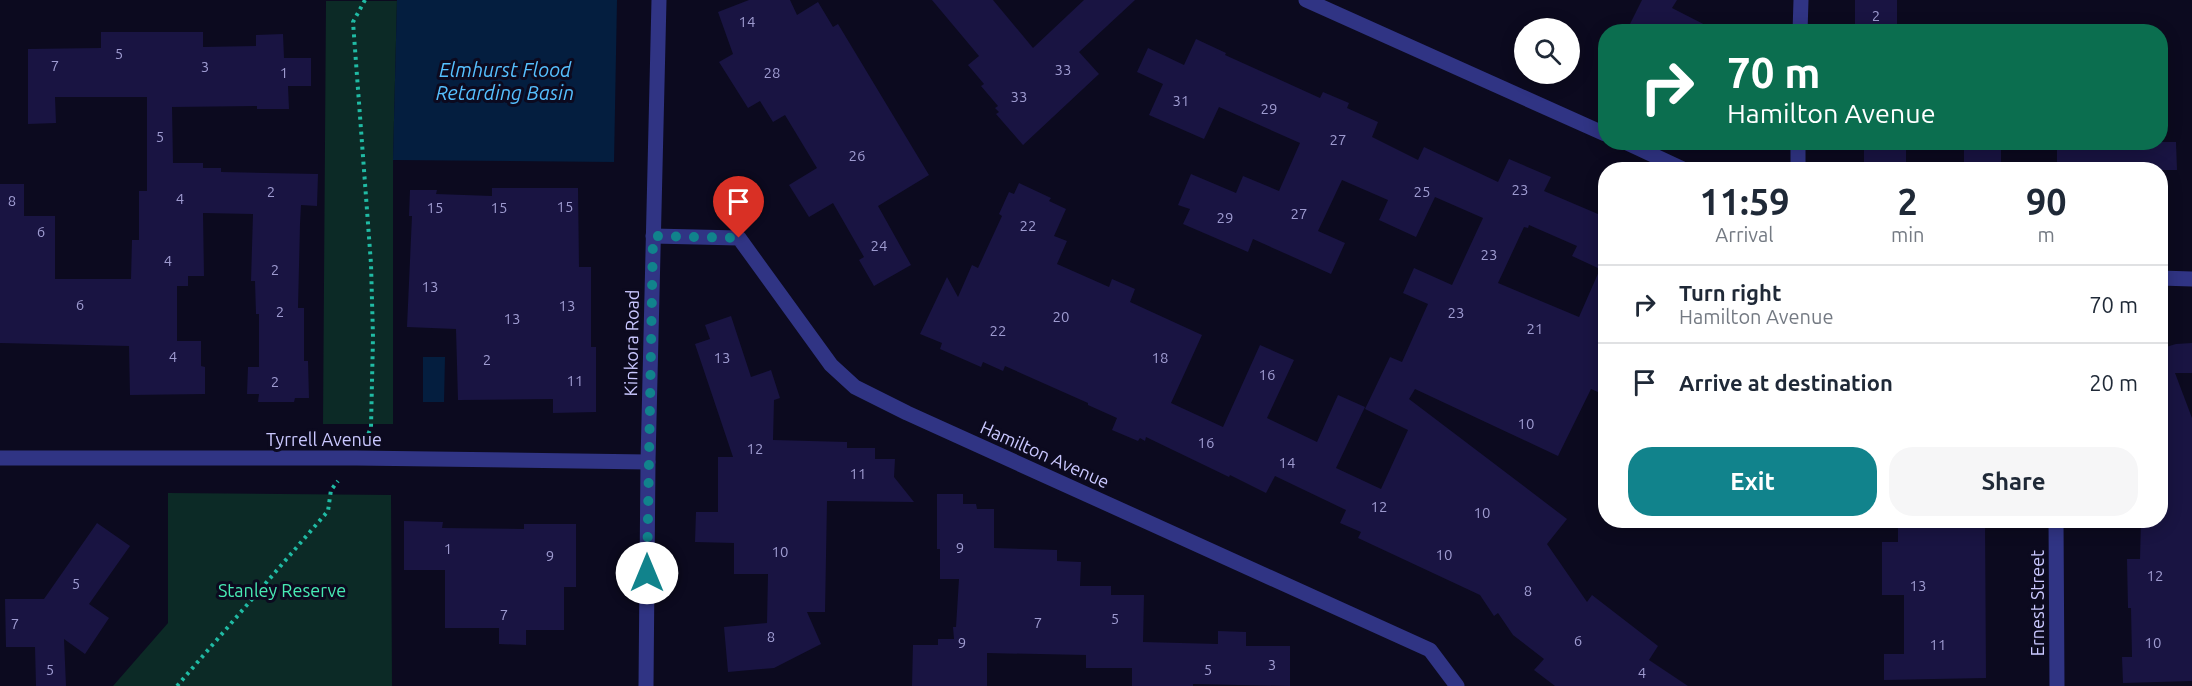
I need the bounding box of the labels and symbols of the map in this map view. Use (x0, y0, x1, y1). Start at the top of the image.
house number: 2 (1872, 7, 1880, 24)
house number: 14 (739, 13, 755, 30)
house number: 5 (115, 45, 123, 62)
house number: 7 (51, 57, 59, 74)
house number: 3 (201, 58, 209, 75)
water label: Elmhurst Flood Retarding Basin (436, 58, 574, 104)
house number: 33 (1055, 61, 1071, 78)
house number: 1 (280, 64, 288, 81)
house number: 28 (764, 64, 780, 81)
house number: 33 (1011, 88, 1027, 105)
house number: 31 (1173, 92, 1189, 109)
house number: 29 (1261, 100, 1277, 117)
house number: 5 (156, 128, 164, 145)
house number: 27 (1330, 131, 1346, 148)
house number: 26 (849, 147, 865, 164)
pin (713, 176, 764, 238)
house number: 23 (1512, 181, 1528, 198)
house number: 2 (267, 183, 275, 200)
house number: 25 (1414, 183, 1430, 200)
house number: 4 (176, 190, 184, 207)
house number: 8 (8, 192, 16, 209)
house number: 15 (557, 198, 573, 215)
house number: 15 (427, 199, 443, 216)
house number: 15 (491, 199, 507, 216)
house number: 27 (1291, 205, 1307, 222)
house number: 29 (1217, 209, 1233, 226)
house number: 22 (1020, 217, 1036, 234)
house number: 6 (37, 223, 45, 240)
house number: 24 (871, 237, 887, 254)
house number: 23 (1481, 246, 1497, 263)
house number: 4 (164, 252, 172, 269)
house number: 2 (271, 261, 279, 278)
house number: 13 (422, 278, 438, 295)
street label: Kinkora Road (620, 289, 642, 397)
house number: 6 (76, 296, 84, 313)
house number: 13 (559, 297, 575, 314)
house number: 2 (276, 303, 284, 320)
house number: 23 (1448, 304, 1464, 321)
house number: 20 (1053, 308, 1069, 325)
house number: 13 (504, 310, 520, 327)
house number: 21 (1527, 320, 1543, 337)
house number: 22 (990, 322, 1006, 339)
house number: 4 (169, 348, 177, 365)
house number: 13 (714, 349, 730, 366)
house number: 18 (1152, 349, 1168, 366)
house number: 2 (483, 351, 491, 368)
house number: 16 (1259, 366, 1275, 383)
house number: 11 (567, 372, 583, 389)
house number: 2 (271, 373, 279, 390)
house number: 10 (1518, 415, 1534, 432)
street label: Hamilton Avenue (977, 417, 1113, 491)
street label: Tyrrell Avenue (266, 429, 382, 449)
house number: 16 (1198, 434, 1214, 451)
house number: 12 (747, 440, 763, 457)
house number: 14 (1279, 454, 1295, 471)
house number: 11 (850, 465, 866, 482)
house number: 12 (1371, 498, 1387, 515)
house number: 10 (1474, 504, 1490, 521)
house number: 9 (956, 539, 964, 556)
house number: 1 (444, 540, 452, 557)
position arrow (615, 541, 679, 605)
house number: 10 (772, 543, 788, 560)
house number: 10 (1436, 546, 1452, 563)
house number: 9 (546, 547, 554, 564)
street label: Ernest Street (2027, 550, 2047, 656)
house number: 12 (2147, 567, 2163, 584)
house number: 5 (72, 575, 80, 592)
house number: 13 (1910, 577, 1926, 594)
park label: Stanley Reserve (218, 580, 346, 600)
house number: 8 (1524, 582, 1532, 599)
house number: 7 (500, 606, 508, 623)
house number: 5 (1111, 610, 1119, 627)
house number: 7 (1034, 614, 1042, 631)
house number: 7 (11, 615, 19, 632)
house number: 8 (767, 628, 775, 645)
house number: 6 (1574, 632, 1582, 649)
house number: 9 (958, 634, 966, 651)
house number: 10 (2145, 634, 2161, 651)
house number: 11 (1930, 636, 1946, 653)
house number: 3 (1268, 656, 1276, 673)
house number: 5 (46, 661, 54, 678)
house number: 5 (1204, 661, 1212, 678)
house number: 4 (1638, 664, 1646, 681)

